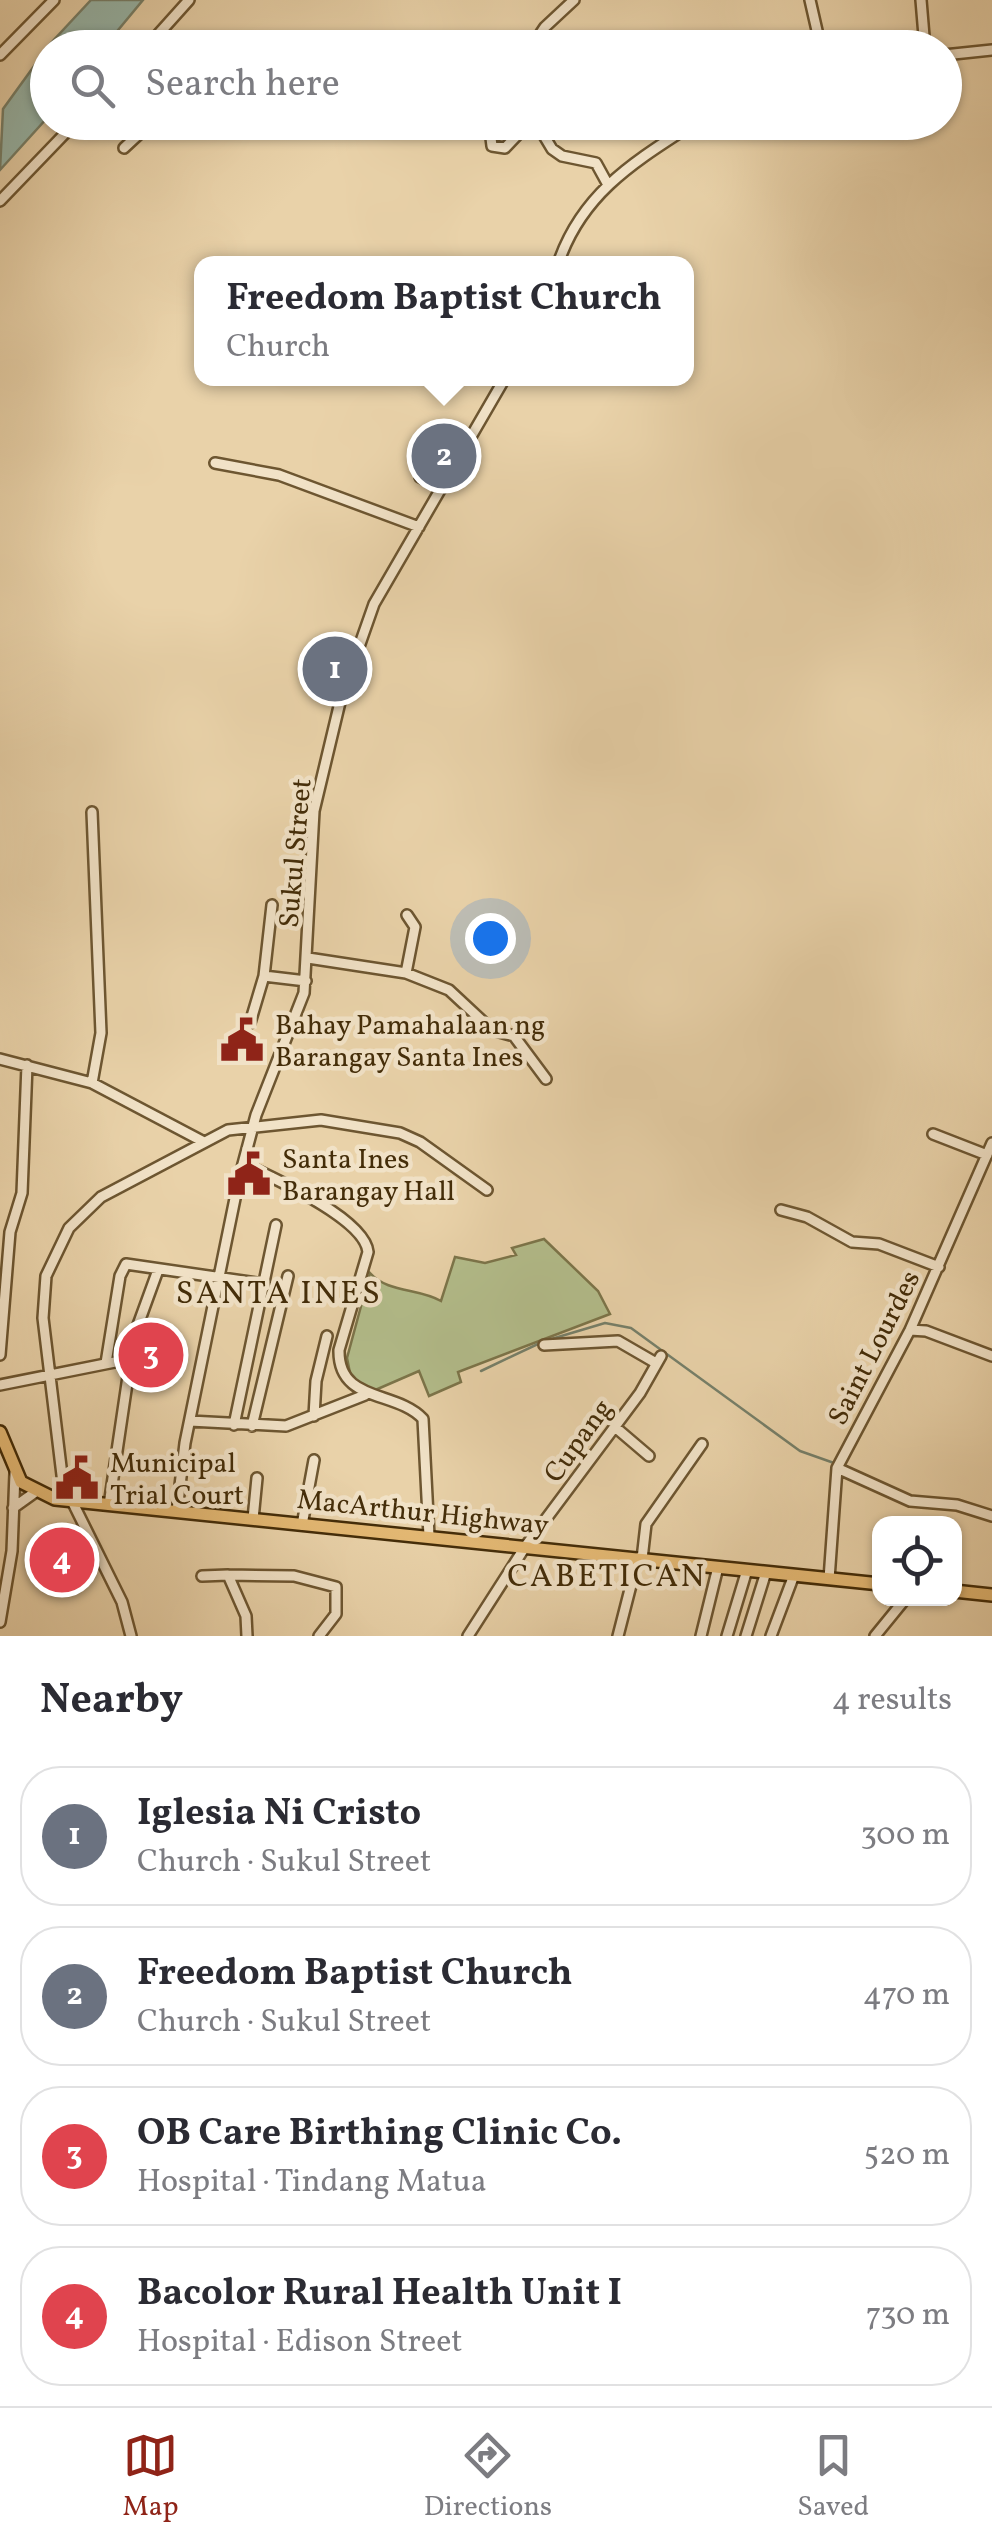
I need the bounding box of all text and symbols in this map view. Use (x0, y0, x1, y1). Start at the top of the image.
search box (30, 30, 962, 140)
icon: search (65, 58, 120, 113)
text: Search here (145, 59, 340, 112)
popup (194, 256, 694, 386)
text: Freedom Baptist Church (226, 273, 662, 326)
text: Church (226, 326, 330, 370)
pin: 2 (412, 418, 476, 494)
pin: 1 (302, 632, 368, 706)
street label: Sukul Street (271, 777, 322, 929)
your location (465, 913, 516, 964)
place label: Bahay Pamahalaan ng Barangay Santa Ines (275, 1007, 545, 1078)
public building icon: Bahay Pamahalaan ng Barangay Santa Ines (218, 1016, 266, 1064)
place label: Santa Ines Barangay Hall (282, 1141, 455, 1212)
public building icon: Santa Ines Barangay Hall (225, 1150, 273, 1198)
street label: Saint Lourdes (819, 1264, 931, 1432)
district label: SANTA INES (176, 1273, 382, 1317)
pin: 3 (118, 1318, 184, 1392)
street label: Cupang (535, 1392, 623, 1491)
place label: Municipal Trial Court (110, 1445, 244, 1516)
public building icon: Municipal Trial Court (53, 1454, 101, 1502)
street label: MacArthur Highway (295, 1481, 551, 1546)
map controls (872, 1516, 962, 1606)
button: locate (872, 1516, 962, 1606)
pin: 4 (30, 1522, 94, 1598)
district label: CABETICAN (507, 1556, 707, 1600)
text: Nearby (40, 1672, 183, 1731)
text: 4 results (832, 1679, 952, 1723)
text: Iglesia Ni Cristo (137, 1788, 421, 1841)
text: 1 (68, 1814, 81, 1858)
text: 300 m (860, 1814, 950, 1858)
text: Church · Sukul Street (137, 1841, 431, 1885)
text: Freedom Baptist Church (137, 1948, 573, 2001)
text: 2 (66, 1974, 83, 2018)
text: 470 m (863, 1974, 950, 2018)
text: Church · Sukul Street (137, 2001, 431, 2045)
text: OB Care Birthing Clinic Co. (137, 2108, 622, 2161)
text: 3 (66, 2134, 83, 2178)
text: 520 m (864, 2134, 950, 2178)
text: Hospital · Tindang Matua (137, 2161, 487, 2205)
text: Bacolor Rural Health Unit I (137, 2268, 622, 2321)
text: 4 (65, 2294, 84, 2338)
text: 730 m (866, 2294, 950, 2338)
text: Hospital · Edison Street (137, 2321, 463, 2365)
tab: Map (123, 2428, 179, 2527)
tab: Directions (424, 2428, 552, 2527)
tab: Saved (797, 2428, 869, 2527)

